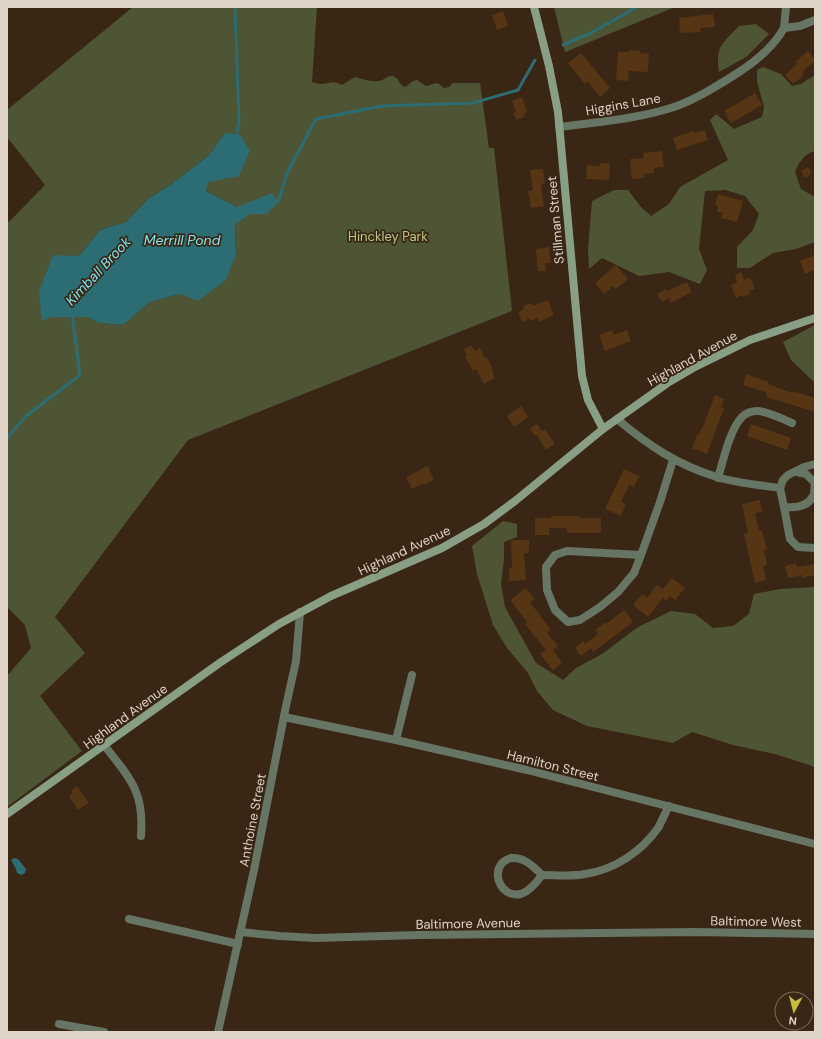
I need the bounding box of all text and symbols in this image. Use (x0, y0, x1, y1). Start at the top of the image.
street label: Higgins Lane (584, 90, 662, 119)
street label: Stillman Street (543, 175, 568, 265)
park label: Hinckley Park (348, 228, 428, 245)
water label: Merrill Pond (144, 231, 221, 249)
water label: Kimball Brook (61, 232, 135, 309)
street label: Highland Avenue (644, 327, 740, 390)
street label: Highland Avenue (355, 522, 453, 579)
street label: Highland Avenue (80, 680, 171, 753)
street label: Hamilton Street (505, 746, 601, 785)
street label: Anthoine Street (235, 772, 270, 868)
street label: Baltimore West (710, 912, 802, 931)
street label: Baltimore Avenue (415, 914, 521, 933)
north arrow (774, 991, 814, 1031)
text: N (788, 1013, 798, 1028)

